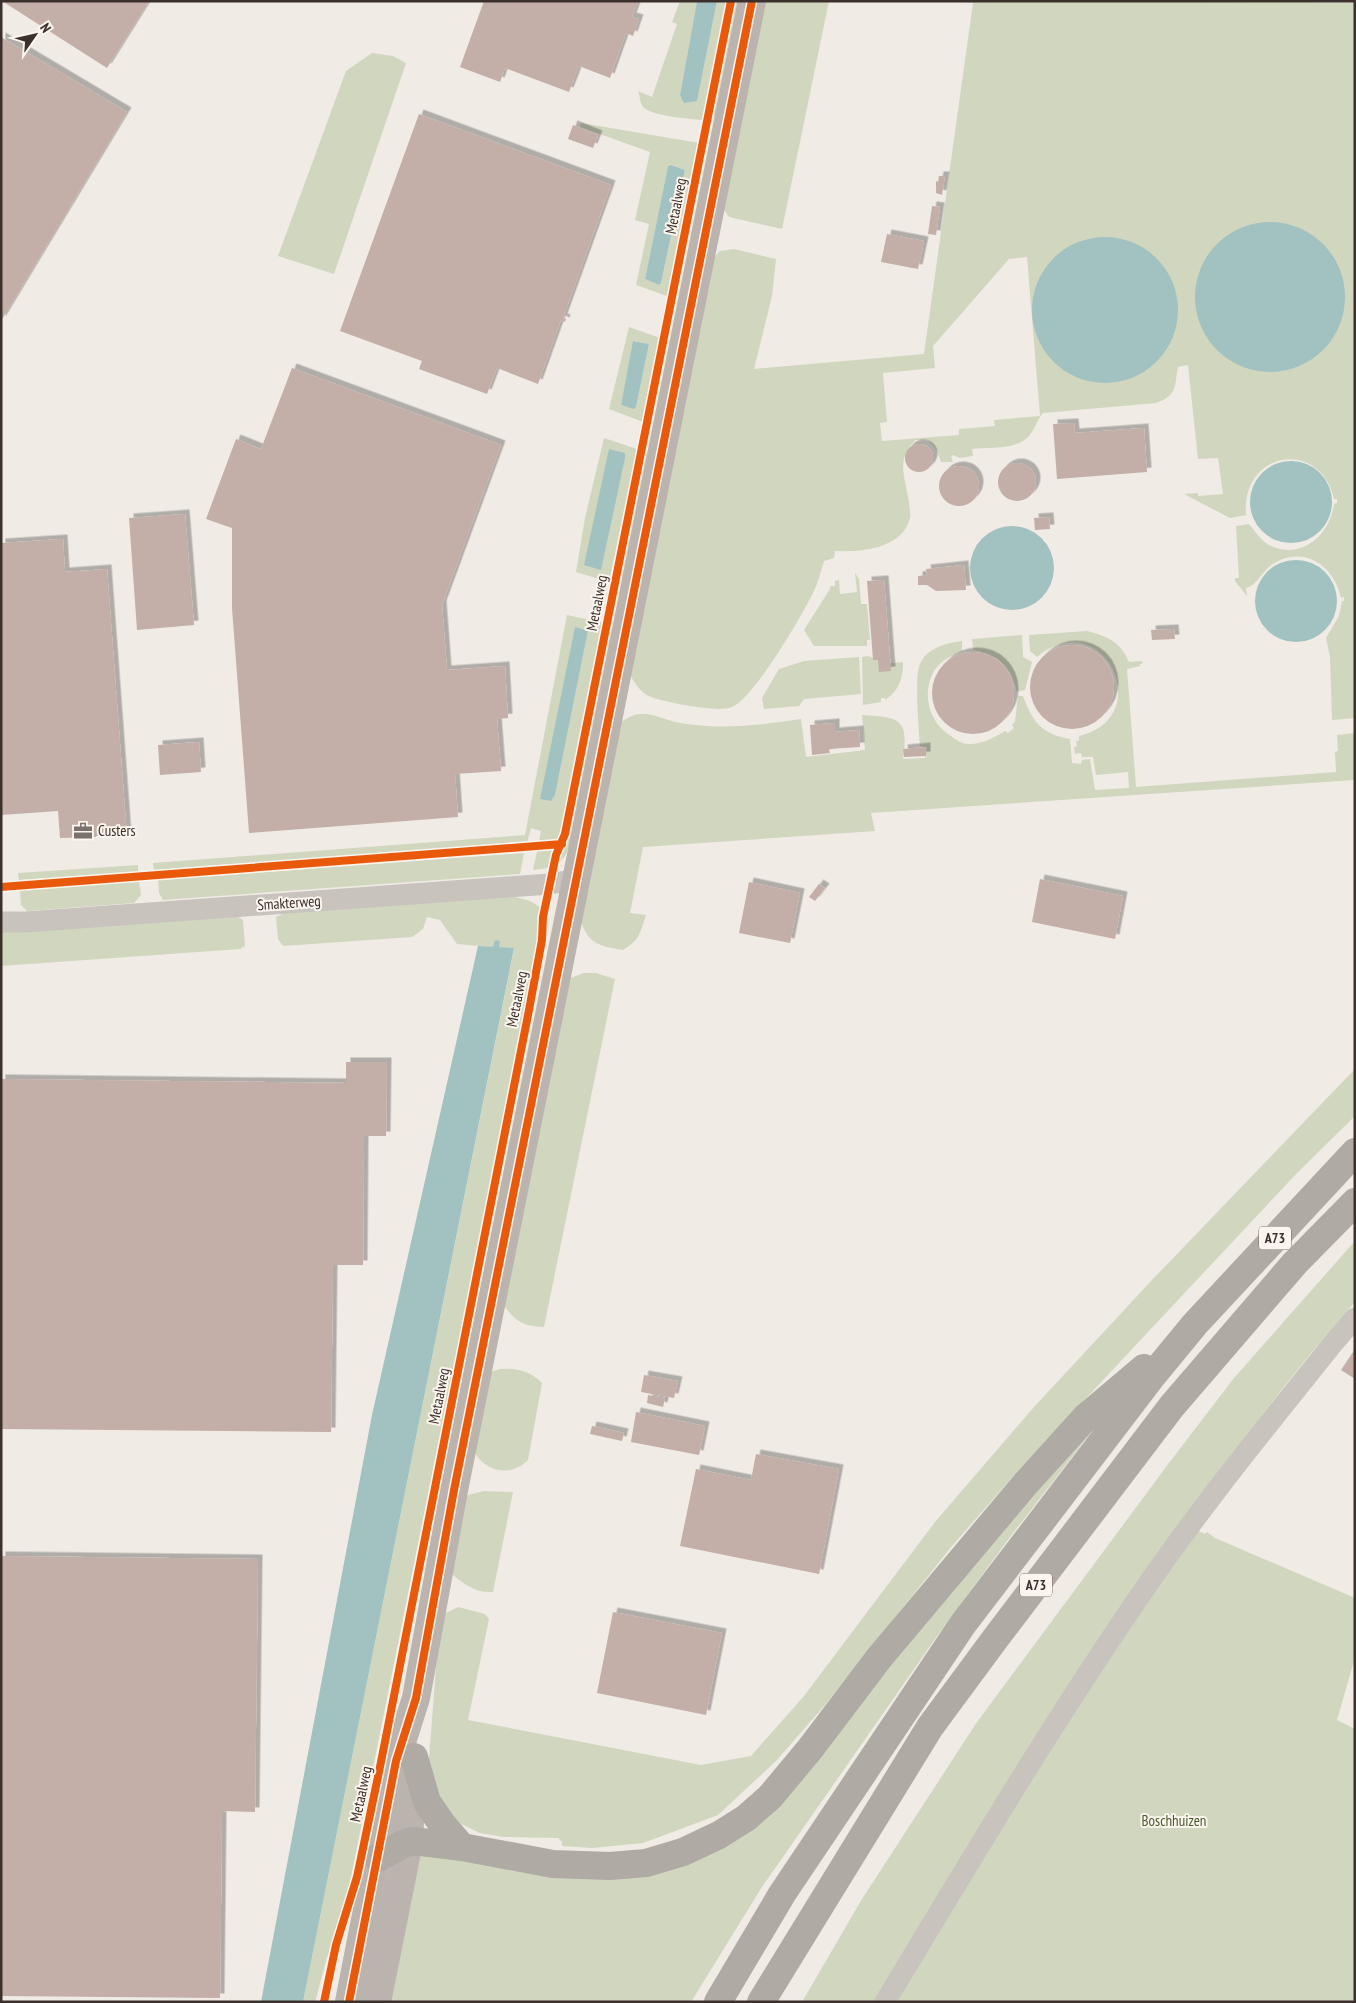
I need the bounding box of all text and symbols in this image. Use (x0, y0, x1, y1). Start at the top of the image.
north arrow (10, 10, 60, 60)
text: N (36, 20, 55, 36)
street label: Metaalweg (661, 176, 690, 236)
street label: Metaalweg (582, 573, 611, 633)
office icon: Custers (72, 820, 94, 842)
place label: Custers (98, 821, 136, 840)
street label: Smakterweg (257, 891, 321, 914)
street label: Metaalweg (502, 969, 531, 1029)
road number: A73 (1259, 1226, 1291, 1250)
street label: Metaalweg (424, 1366, 453, 1426)
road number: A73 (1020, 1574, 1052, 1596)
street label: Metaalweg (345, 1764, 376, 1824)
park label: Boschhuizen (1142, 1811, 1206, 1830)

